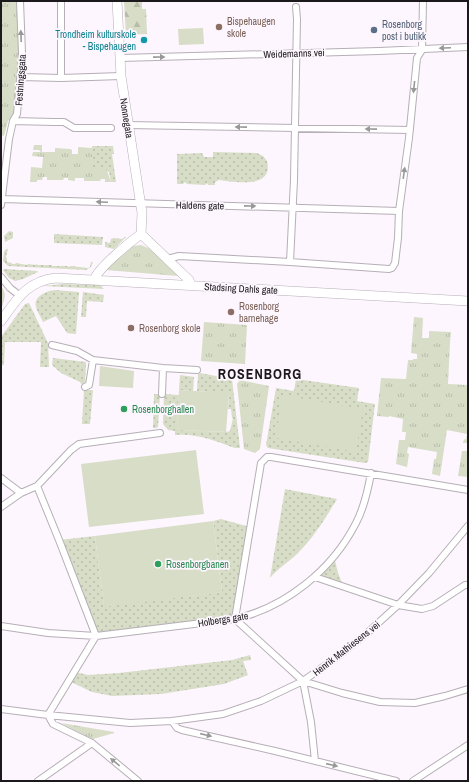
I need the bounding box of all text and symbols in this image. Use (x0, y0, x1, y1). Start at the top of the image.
place label: Bispehaugen skole (227, 15, 275, 40)
place label: Rosenborg post i butikk (382, 18, 427, 43)
marker: Bispehaugen skole (214, 22, 224, 32)
marker: Rosenborg post i butikk (369, 25, 379, 35)
place label: Trondheim kulturskole - Bispehaugen (55, 28, 136, 53)
one-way arrow (18, 30, 25, 42)
marker: Trondheim kulturskole - Bispehaugen (139, 35, 149, 45)
one-way arrow (438, 45, 451, 51)
street label: Weidemanns vei (263, 46, 325, 61)
street label: Festningsgata (12, 53, 29, 106)
one-way arrow (153, 54, 166, 60)
one-way arrow (411, 81, 418, 93)
street label: Nonnegata (117, 97, 136, 139)
one-way arrow (234, 124, 247, 130)
one-way arrow (364, 126, 377, 132)
one-way arrow (401, 167, 407, 179)
one-way arrow (96, 199, 108, 206)
street label: Haldens gate (176, 199, 225, 212)
one-way arrow (244, 203, 256, 210)
street label: Stadsing Dahls gate (204, 280, 279, 297)
place label: Rosenborg barnehage (239, 300, 280, 325)
marker: Rosenborg barnehage (226, 307, 236, 317)
place label: Rosenborg skole (139, 322, 201, 335)
marker: Rosenborg skole (126, 323, 136, 333)
district label: ROSENBORG (218, 365, 302, 383)
place label: Rosenborghallen (132, 403, 194, 416)
marker: Rosenborghallen (119, 404, 129, 414)
place label: Rosenborgbanen (166, 558, 229, 571)
marker: Rosenborgbanen (153, 559, 163, 569)
street label: Holbergs gate (197, 609, 250, 630)
street label: Henrik Mathiesens vei (310, 618, 383, 679)
one-way arrow (200, 733, 212, 739)
one-way arrow (109, 757, 120, 766)
one-way arrow (326, 763, 339, 769)

